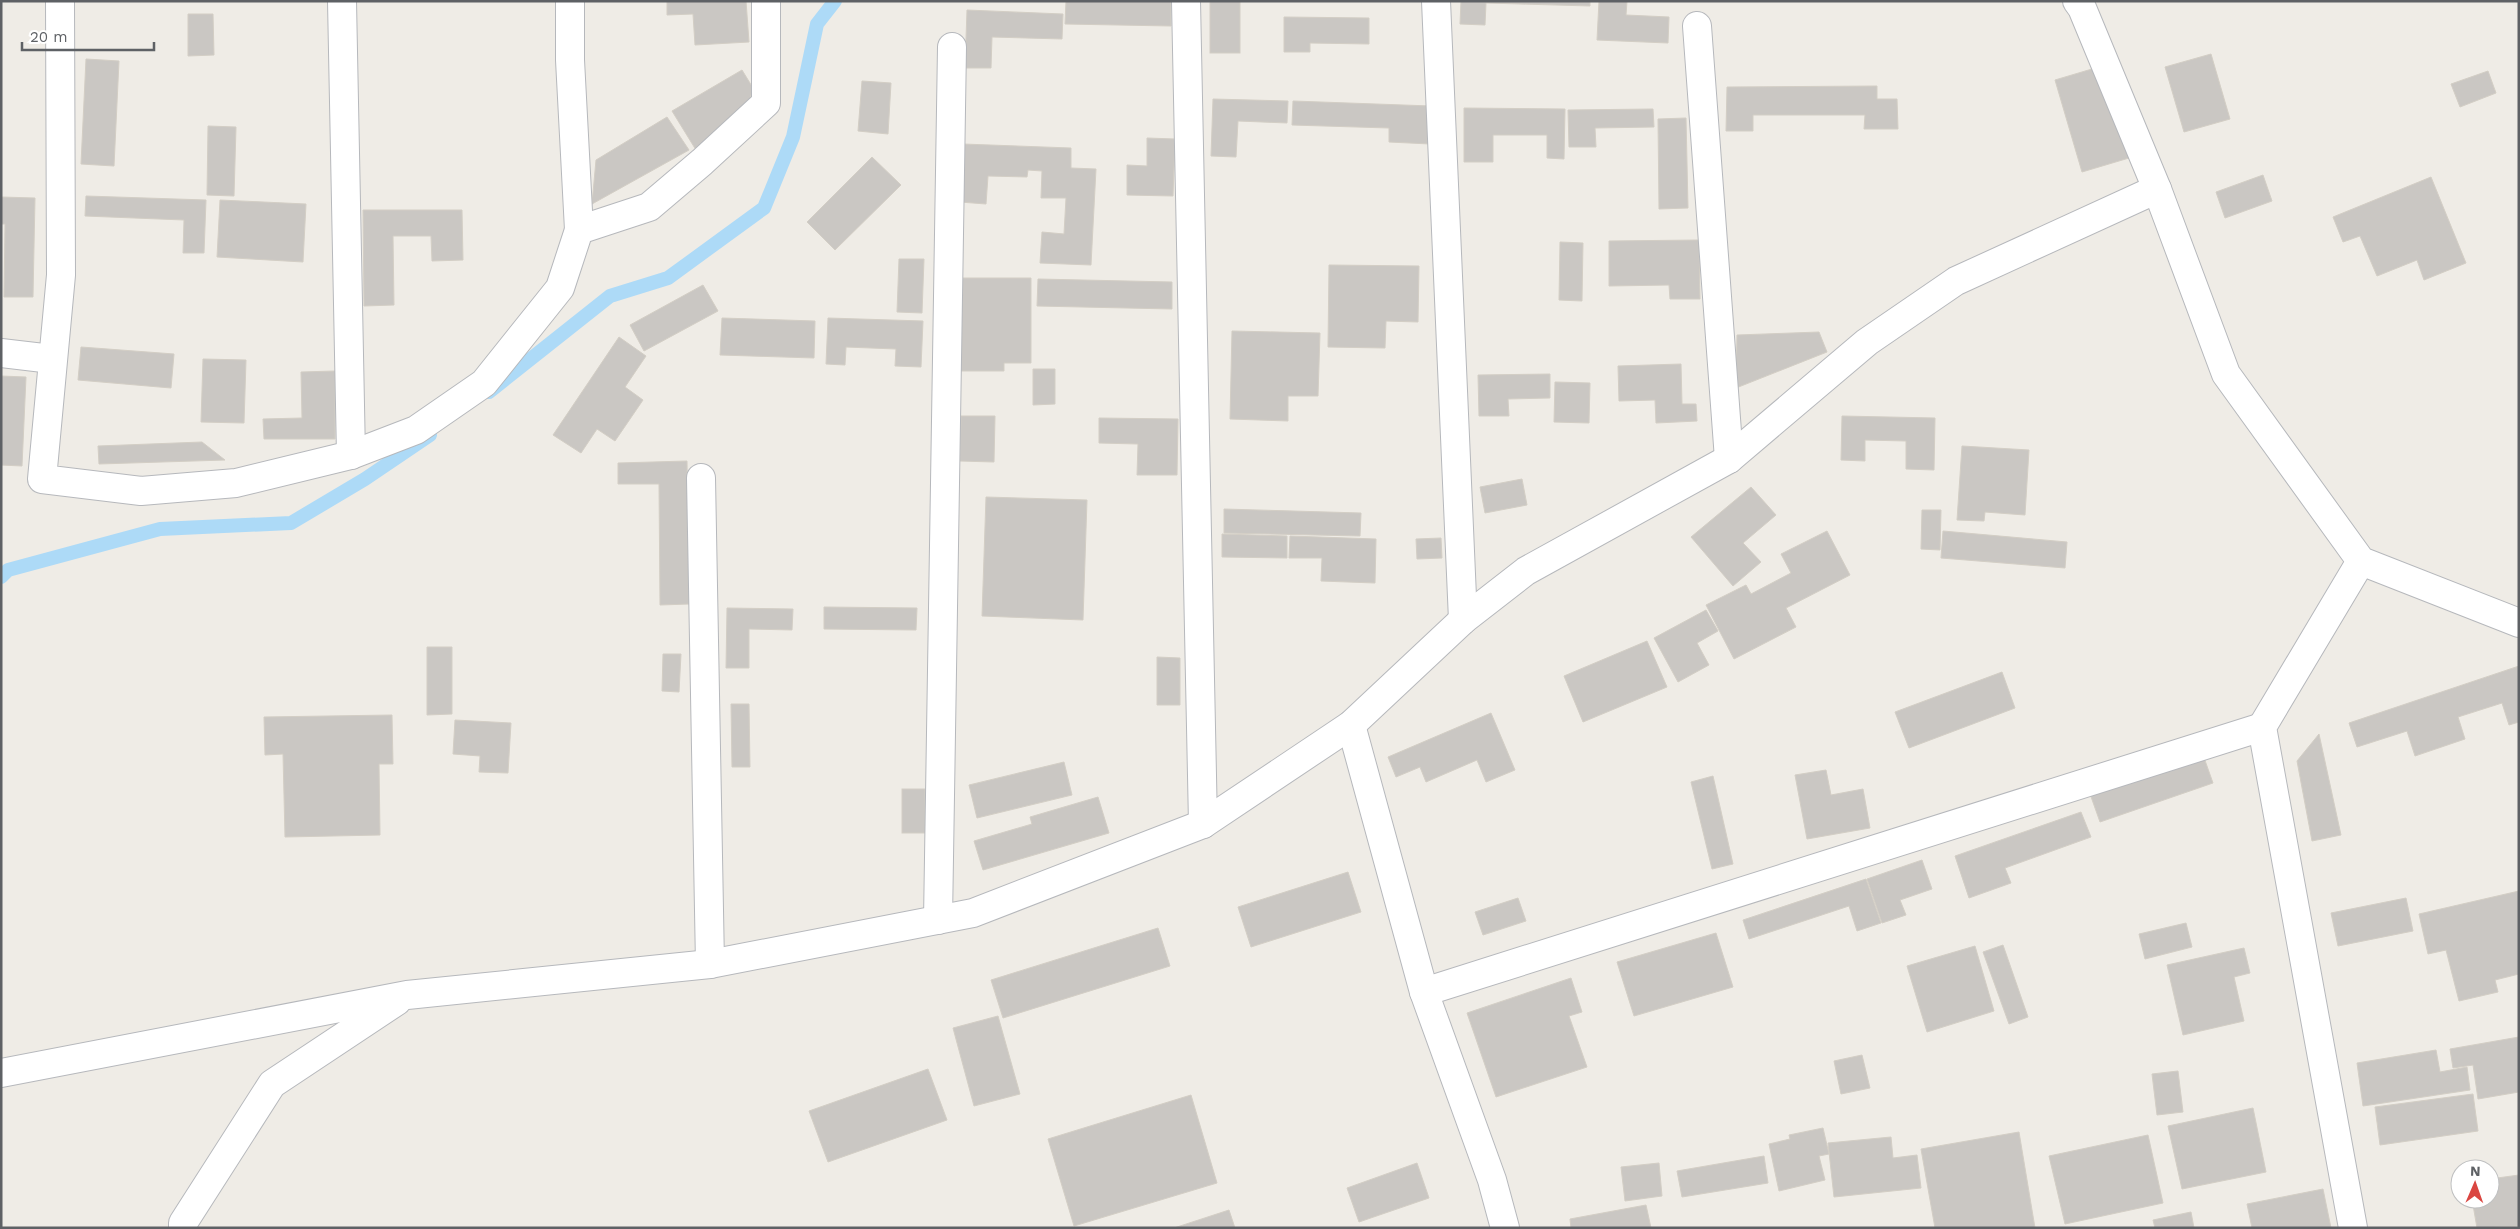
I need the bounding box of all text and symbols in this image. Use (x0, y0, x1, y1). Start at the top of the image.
scale bar (22, 20, 155, 52)
text: 20 m (30, 28, 68, 46)
north arrow (2450, 1159, 2500, 1209)
text: N (2470, 1163, 2481, 1179)

